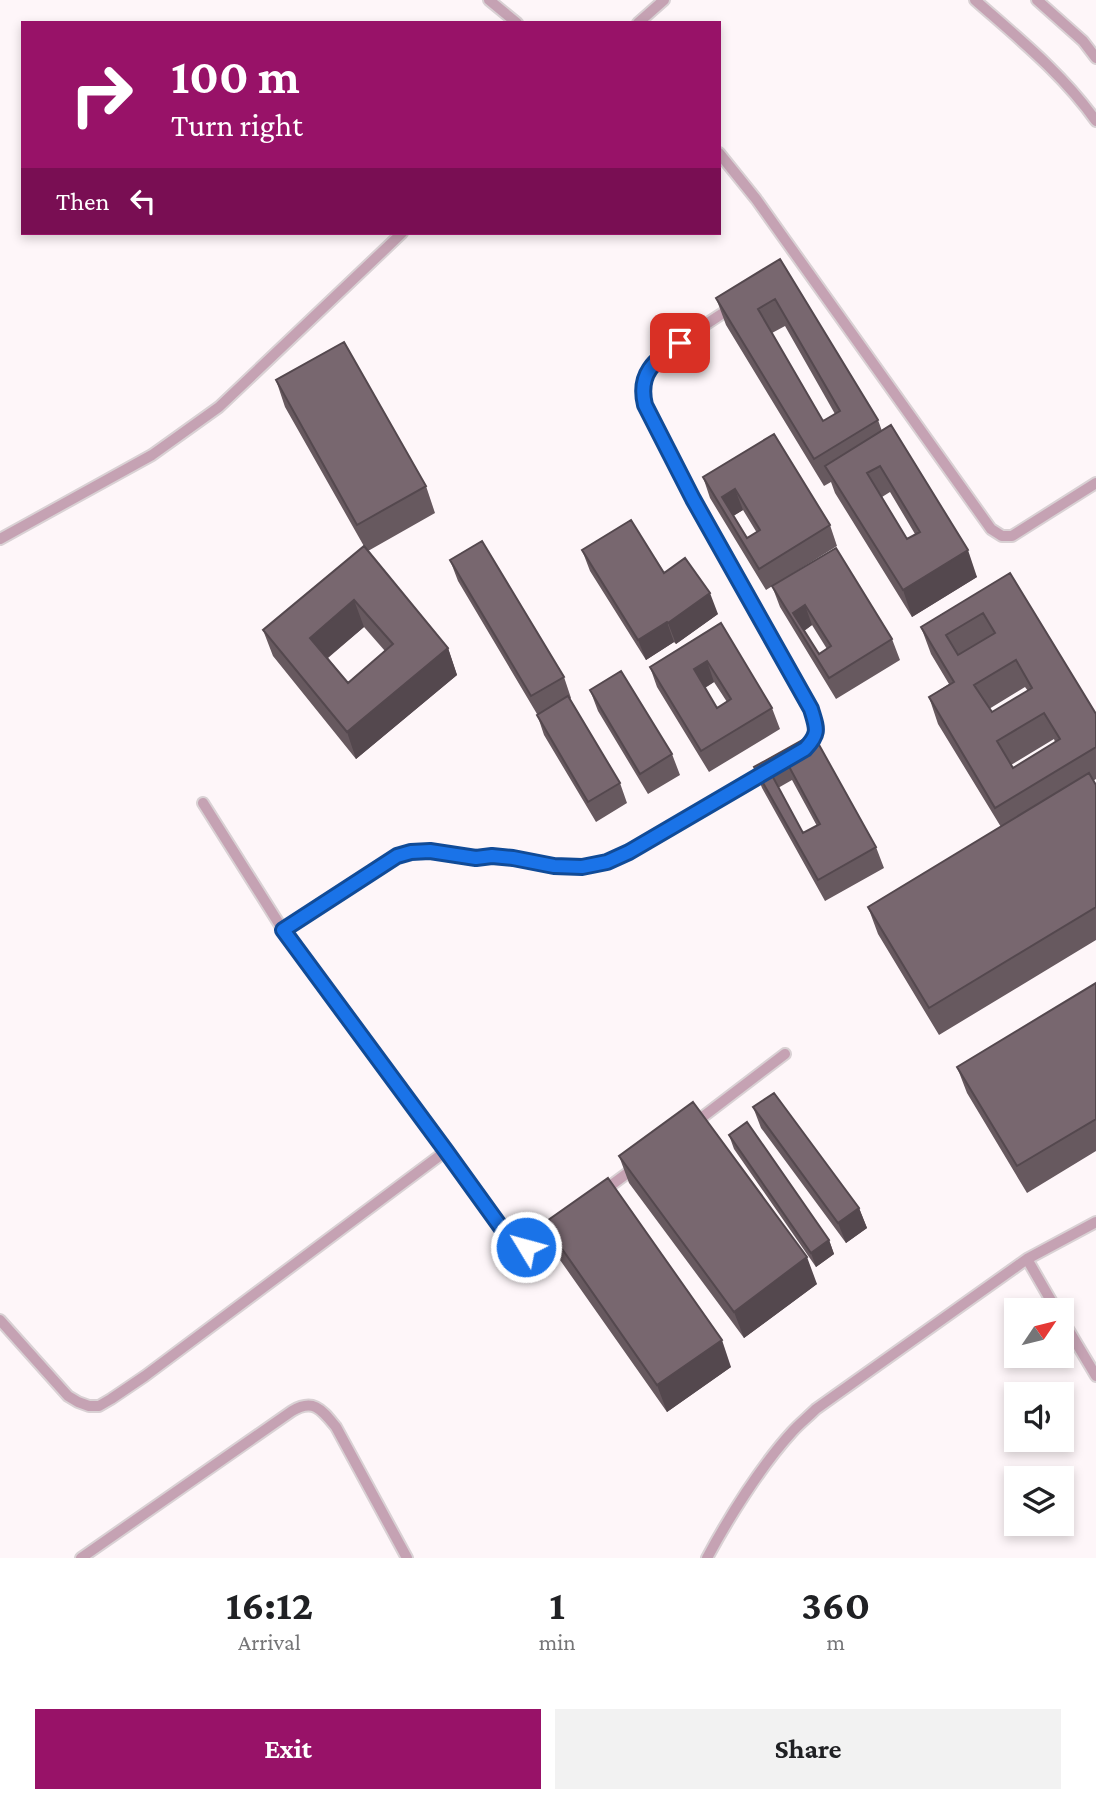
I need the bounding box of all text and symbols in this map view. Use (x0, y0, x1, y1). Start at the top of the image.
icon: right (56, 49, 147, 140)
text: 100 m (171, 49, 300, 104)
text: Turn right (171, 107, 303, 143)
icon: left (124, 182, 162, 220)
text: Then (56, 187, 110, 216)
pin (650, 313, 710, 373)
icon: arrive (661, 324, 699, 362)
position arrow (489, 1210, 563, 1284)
north arrow (1004, 1298, 1074, 1368)
map controls (1004, 1298, 1074, 1536)
button: sound (1004, 1382, 1074, 1452)
button: layers (1004, 1466, 1074, 1536)
text: 16:12 (226, 1581, 313, 1628)
text: 1 (549, 1581, 565, 1628)
text: 360 (801, 1581, 870, 1628)
text: Arrival (238, 1629, 301, 1655)
text: min (539, 1629, 576, 1655)
text: m (827, 1629, 845, 1655)
button: Exit (35, 1709, 541, 1789)
button: Share (555, 1709, 1061, 1789)

